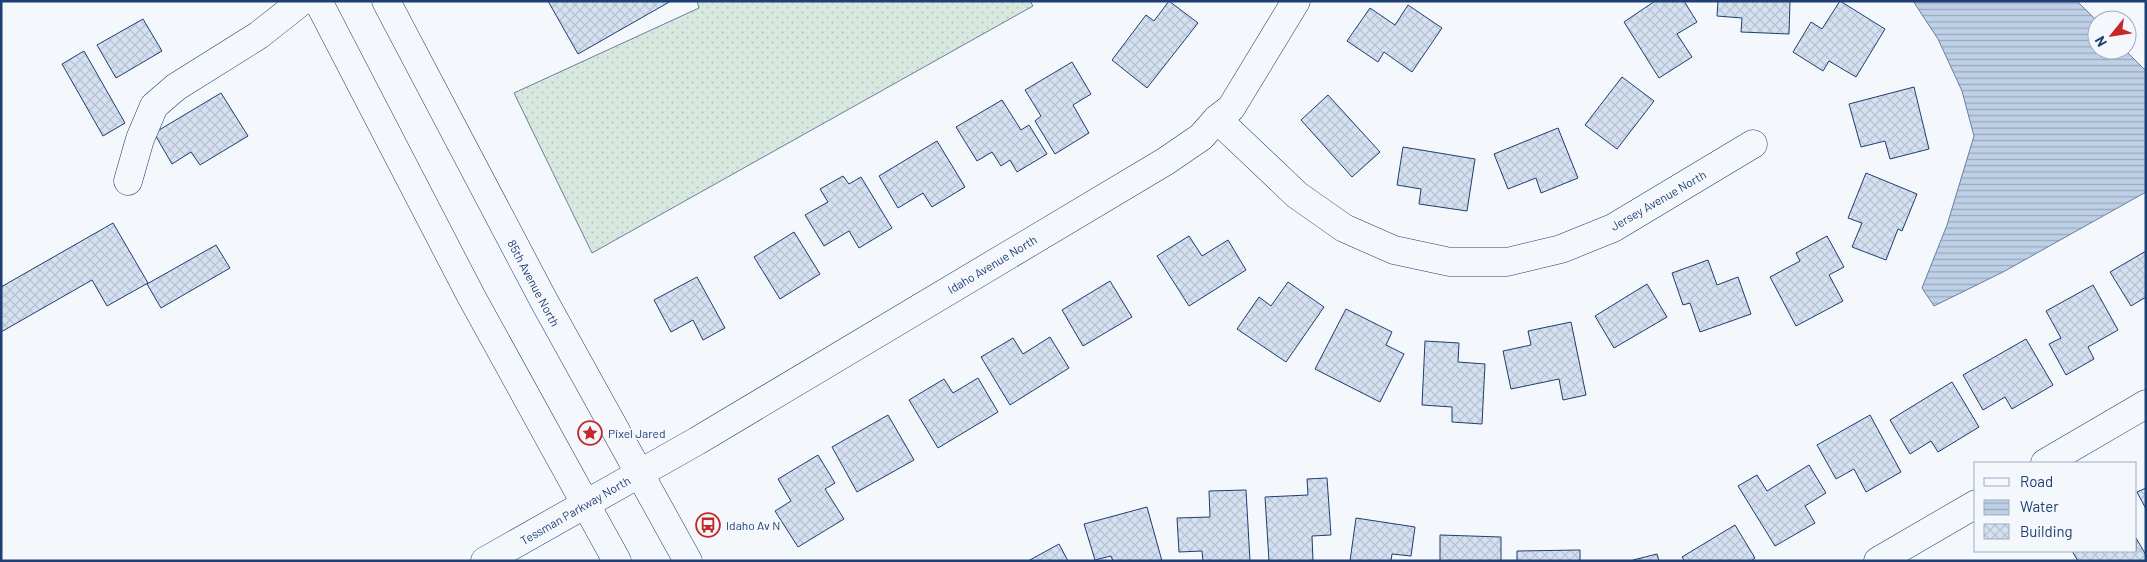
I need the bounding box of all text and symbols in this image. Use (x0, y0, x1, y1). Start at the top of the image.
north arrow (2087, 10, 2137, 60)
text: N (2091, 33, 2110, 50)
street label: Jersey Avenue North (1608, 167, 1708, 233)
street label: Idaho Avenue North (945, 232, 1039, 296)
street label: 85th Avenue North (505, 237, 563, 329)
place icon: Pixel Jared (577, 420, 603, 446)
place label: Pixel Jared (608, 426, 666, 440)
legend (1974, 462, 2137, 552)
text: Road (2020, 472, 2053, 490)
street label: Tessman Parkway North (518, 473, 632, 547)
text: Water (2020, 497, 2059, 515)
bus stop icon: Idaho Av N (695, 512, 721, 538)
place label: Idaho Av N (726, 518, 780, 532)
text: Building (2020, 522, 2073, 540)

